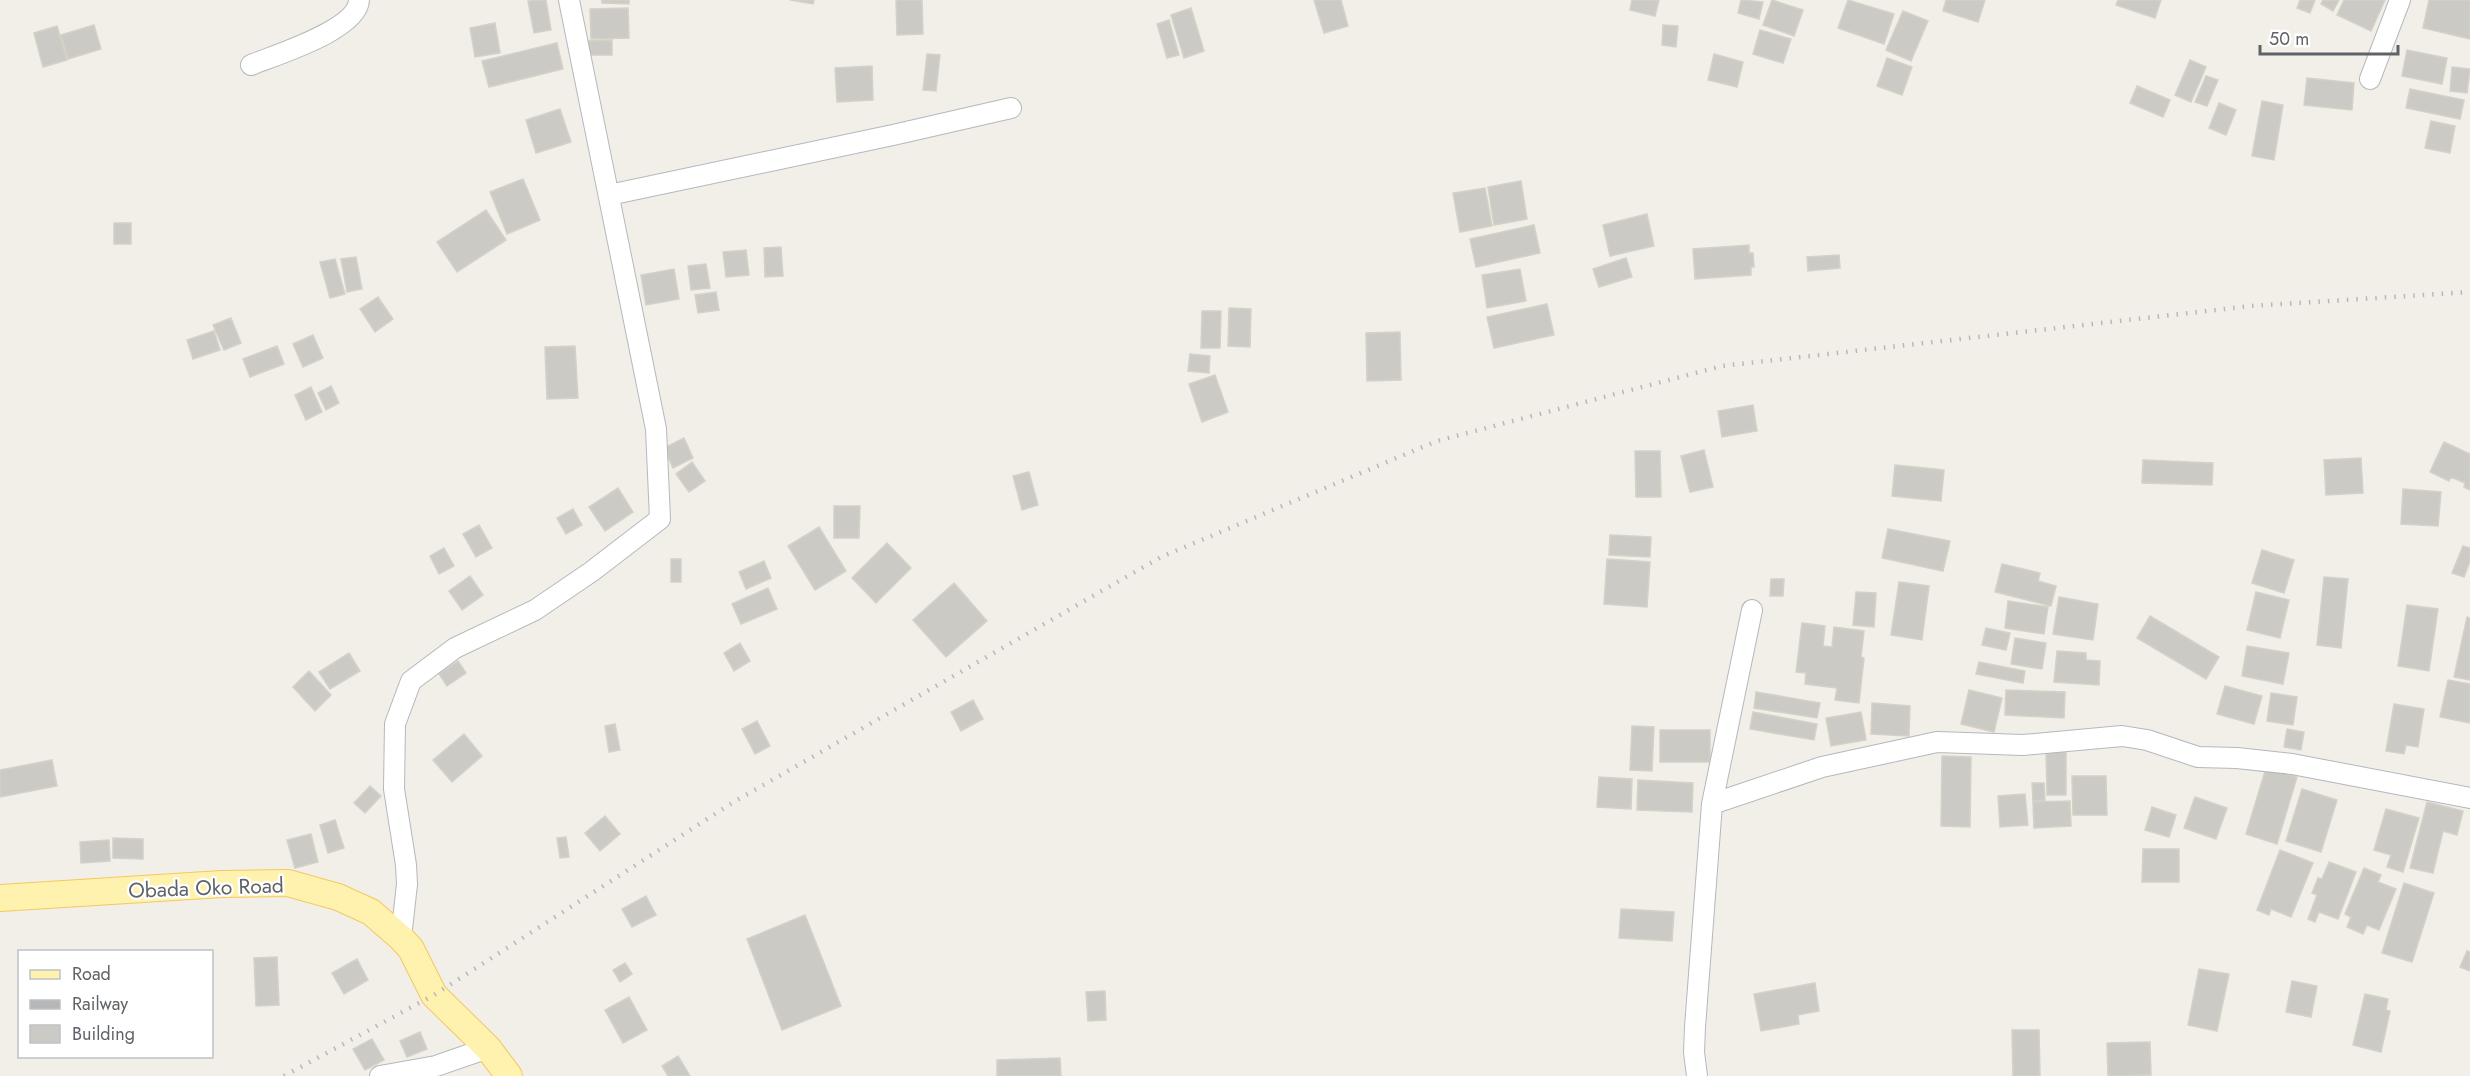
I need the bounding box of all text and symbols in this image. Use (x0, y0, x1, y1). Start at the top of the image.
scale bar (2260, 18, 2398, 56)
text: 50 m (2269, 26, 2309, 52)
street label: Obada Oko Road (128, 870, 284, 906)
legend (18, 950, 213, 1058)
text: Road (72, 961, 111, 987)
text: Railway (72, 991, 128, 1017)
text: Building (72, 1021, 135, 1047)

